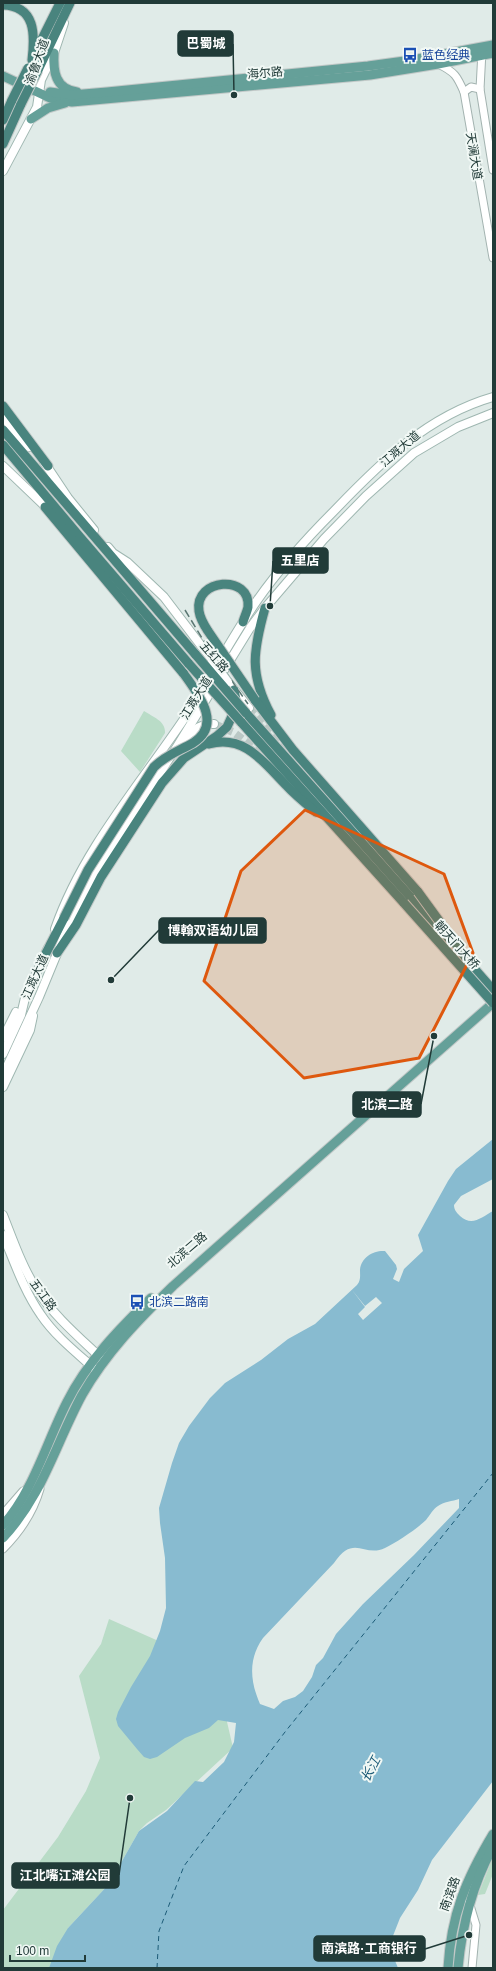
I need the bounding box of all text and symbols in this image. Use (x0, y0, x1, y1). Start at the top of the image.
callout: 巴蜀城 (178, 31, 233, 56)
text: 巴蜀城 (186, 36, 226, 51)
street label: 渝鲁大道 (22, 37, 52, 87)
bus stop icon: 蓝色经典 (401, 46, 419, 64)
place label: 蓝色经典 (422, 48, 470, 62)
street label: 海尔路 (246, 64, 284, 82)
street label: 天澜大道 (463, 131, 485, 181)
street label: 江溉大道 (377, 428, 423, 470)
callout: 五里店 (273, 548, 328, 573)
text: 五里店 (280, 553, 320, 568)
street label: 五红路 (197, 639, 231, 675)
street label: 江溉大道 (177, 674, 215, 722)
callout: 博翰双语幼儿园 (159, 918, 266, 943)
street label: 朝天门大桥 (432, 918, 482, 972)
text: 博翰双语幼儿园 (167, 923, 259, 938)
street label: 江溉大道 (19, 952, 51, 1002)
callout: 北滨二路 (353, 1092, 421, 1117)
text: 北滨二路 (361, 1097, 413, 1112)
street label: 北滨二路 (164, 1229, 210, 1271)
street label: 五江路 (27, 1276, 59, 1314)
bus stop icon: 北滨二路南 (128, 1293, 146, 1311)
place label: 北滨二路南 (149, 1295, 209, 1309)
water label: 长江 (358, 1752, 384, 1784)
callout: 江北嘴江滩公园 (12, 1863, 119, 1888)
text: 江北嘴江滩公园 (19, 1868, 111, 1883)
street label: 南滨路 (437, 1875, 463, 1913)
callout: 南滨路·工商银行 (314, 1936, 425, 1961)
scale bar (10, 1937, 85, 1963)
text: 南滨路·工商银行 (321, 1941, 417, 1956)
text: 100 m (16, 1944, 49, 1958)

